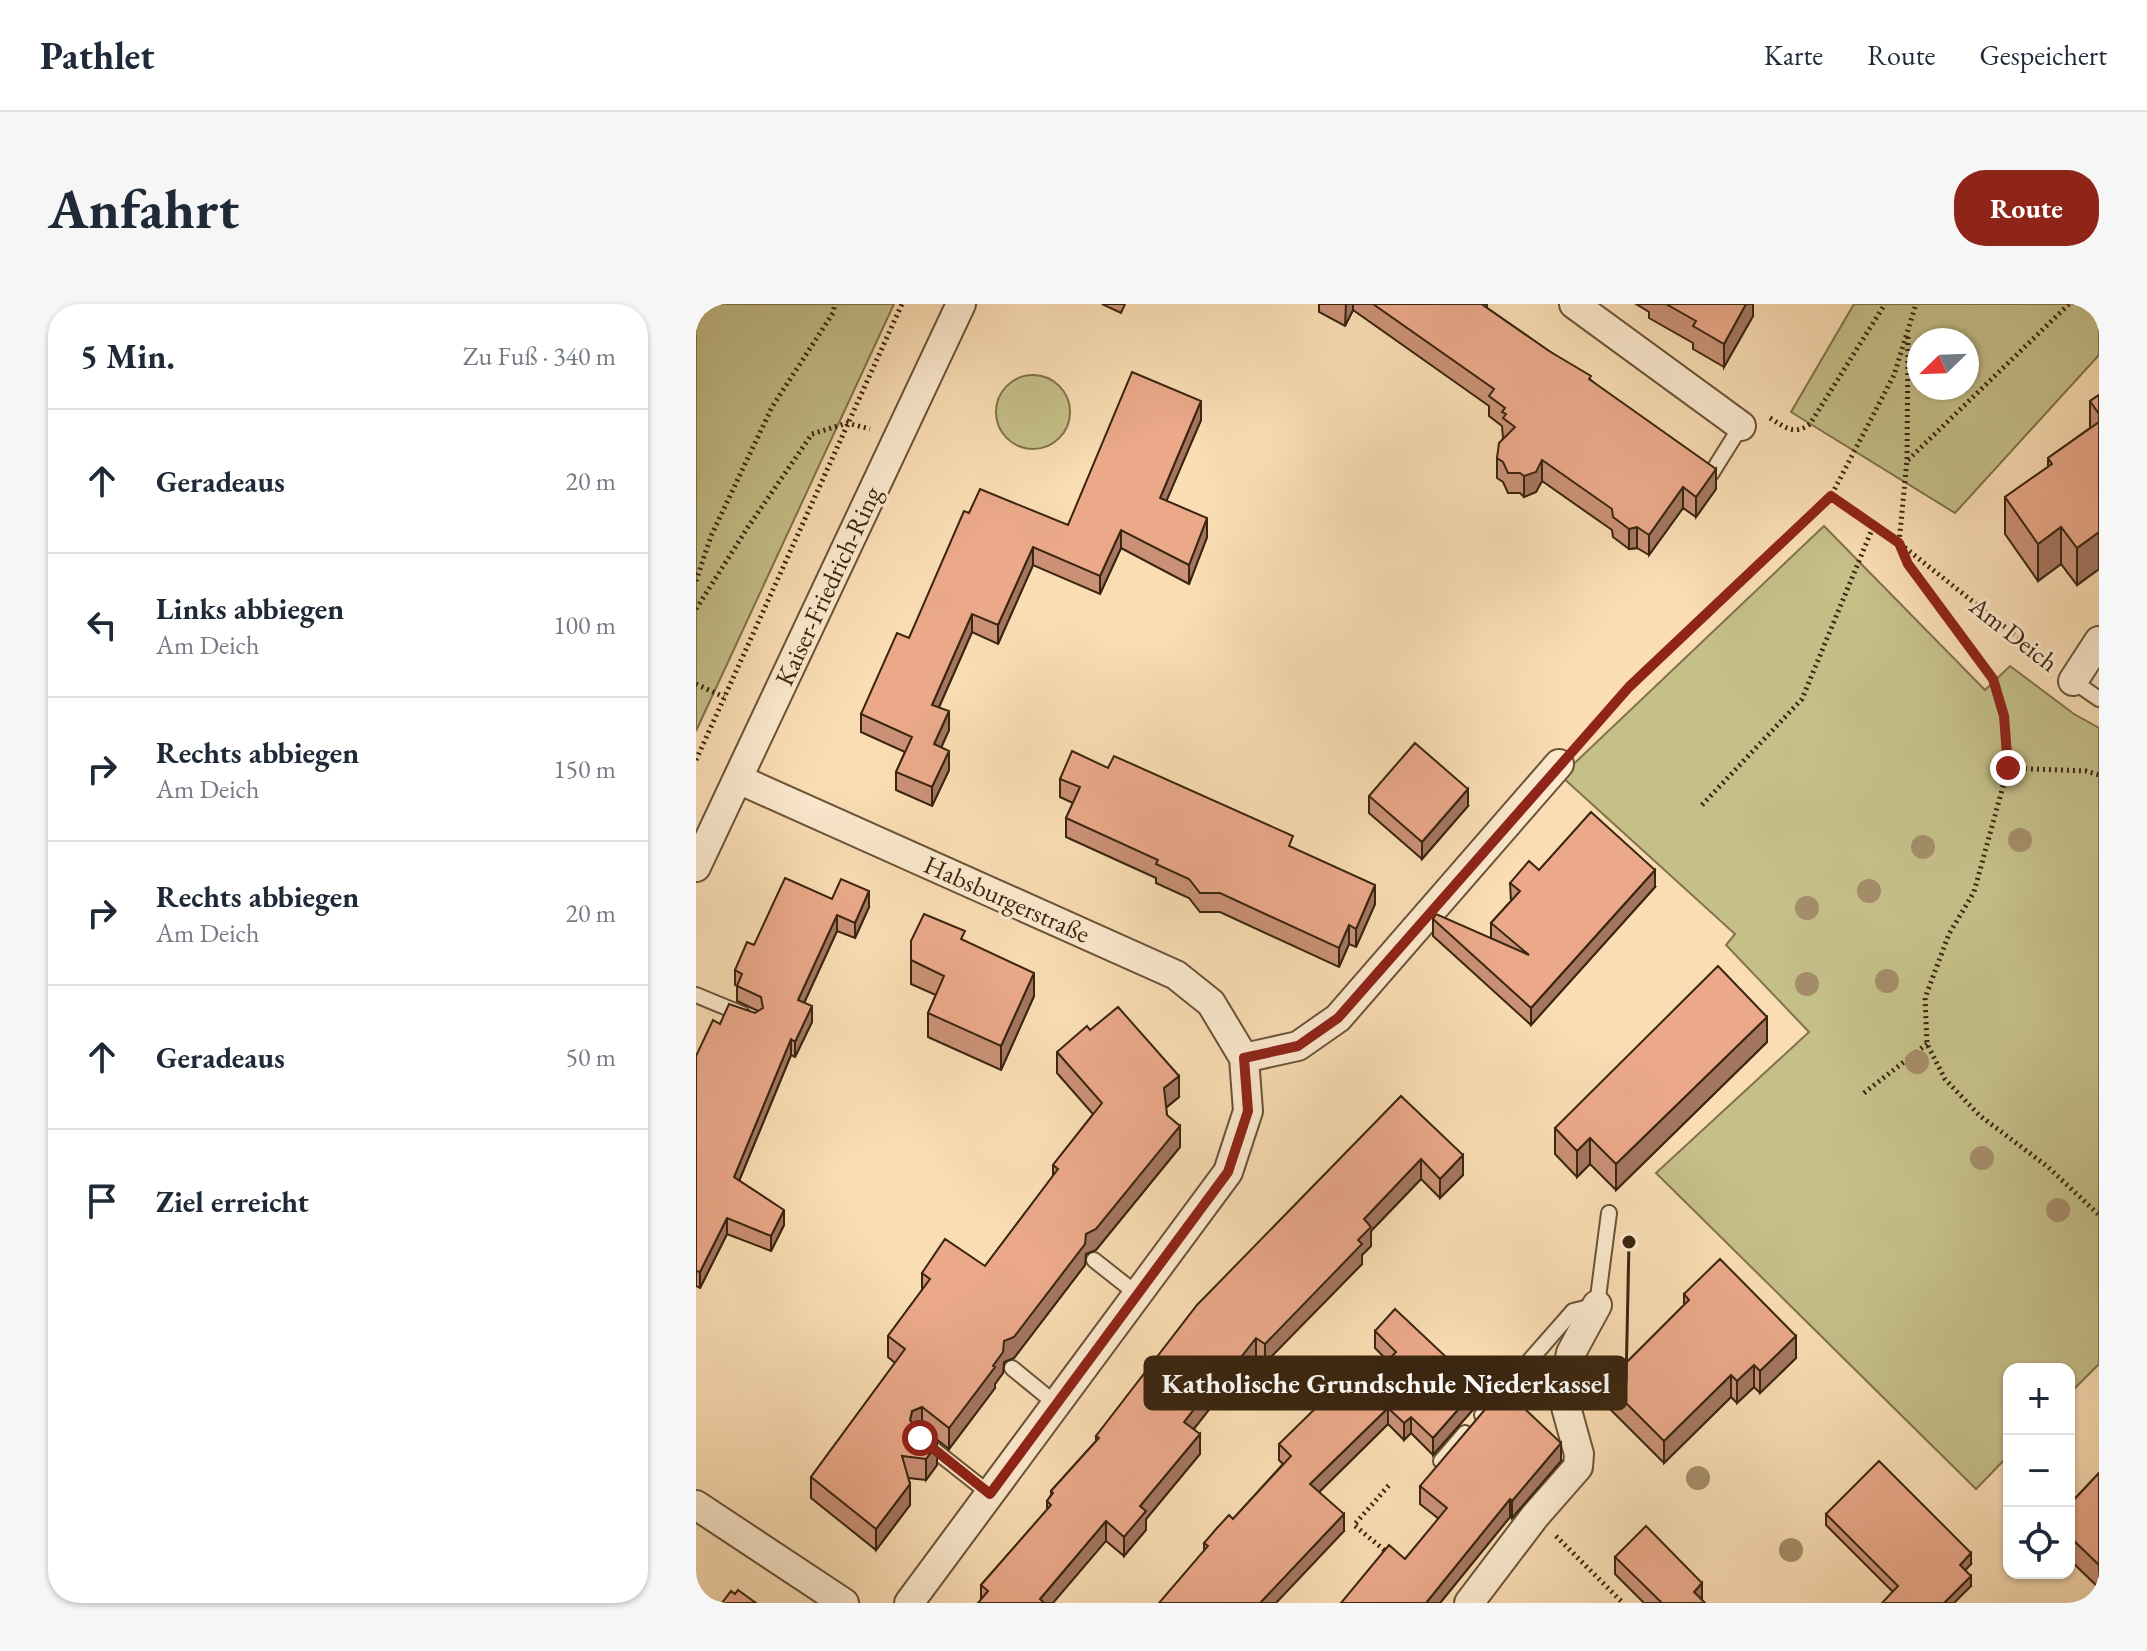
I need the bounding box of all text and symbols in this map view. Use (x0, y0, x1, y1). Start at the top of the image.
text: Pathlet (40, 31, 155, 80)
text: Karte (1764, 37, 1823, 73)
text: Route (1867, 37, 1935, 73)
text: Gespeichert (1979, 37, 2107, 73)
button: Route (1954, 170, 2099, 246)
text: Anfahrt (48, 172, 239, 245)
north arrow (1907, 328, 1979, 400)
text: 5 Min. (80, 334, 175, 378)
text: Zu Fuß · 340 m (463, 339, 616, 373)
icon: ahead (80, 459, 124, 503)
text: Geradeaus (156, 462, 285, 501)
text: 20 m (566, 464, 616, 498)
street label: Kaiser-Friedrich-Ring (767, 480, 889, 691)
street label: Am Deich (1962, 588, 2065, 679)
text: Links abbiegen (156, 589, 344, 628)
icon: left (80, 603, 124, 647)
text: 100 m (553, 608, 616, 642)
text: Am Deich (156, 628, 260, 662)
text: Rechts abbiegen (156, 733, 359, 772)
icon: right (80, 747, 124, 791)
route end (1990, 750, 2026, 786)
text: 150 m (553, 752, 616, 786)
text: Am Deich (156, 772, 260, 806)
street label: Habsburgerstraße (919, 847, 1095, 951)
text: Rechts abbiegen (156, 877, 359, 916)
icon: right (80, 891, 124, 935)
text: 20 m (566, 896, 616, 930)
text: Am Deich (156, 916, 260, 950)
icon: ahead (80, 1035, 124, 1079)
text: Geradeaus (156, 1038, 285, 1077)
text: 50 m (566, 1040, 616, 1074)
icon: arrive (80, 1179, 124, 1223)
text: Ziel erreicht (156, 1182, 309, 1221)
callout: Katholische Grundschule Niederkassel (1145, 1357, 1626, 1409)
map controls (2003, 1363, 2075, 1579)
button: + (2003, 1363, 2075, 1435)
text: Katholische Grundschule Niederkassel (1161, 1365, 1611, 1401)
route start (902, 1420, 938, 1456)
button: − (2003, 1435, 2075, 1507)
button: locate (2003, 1507, 2075, 1579)

